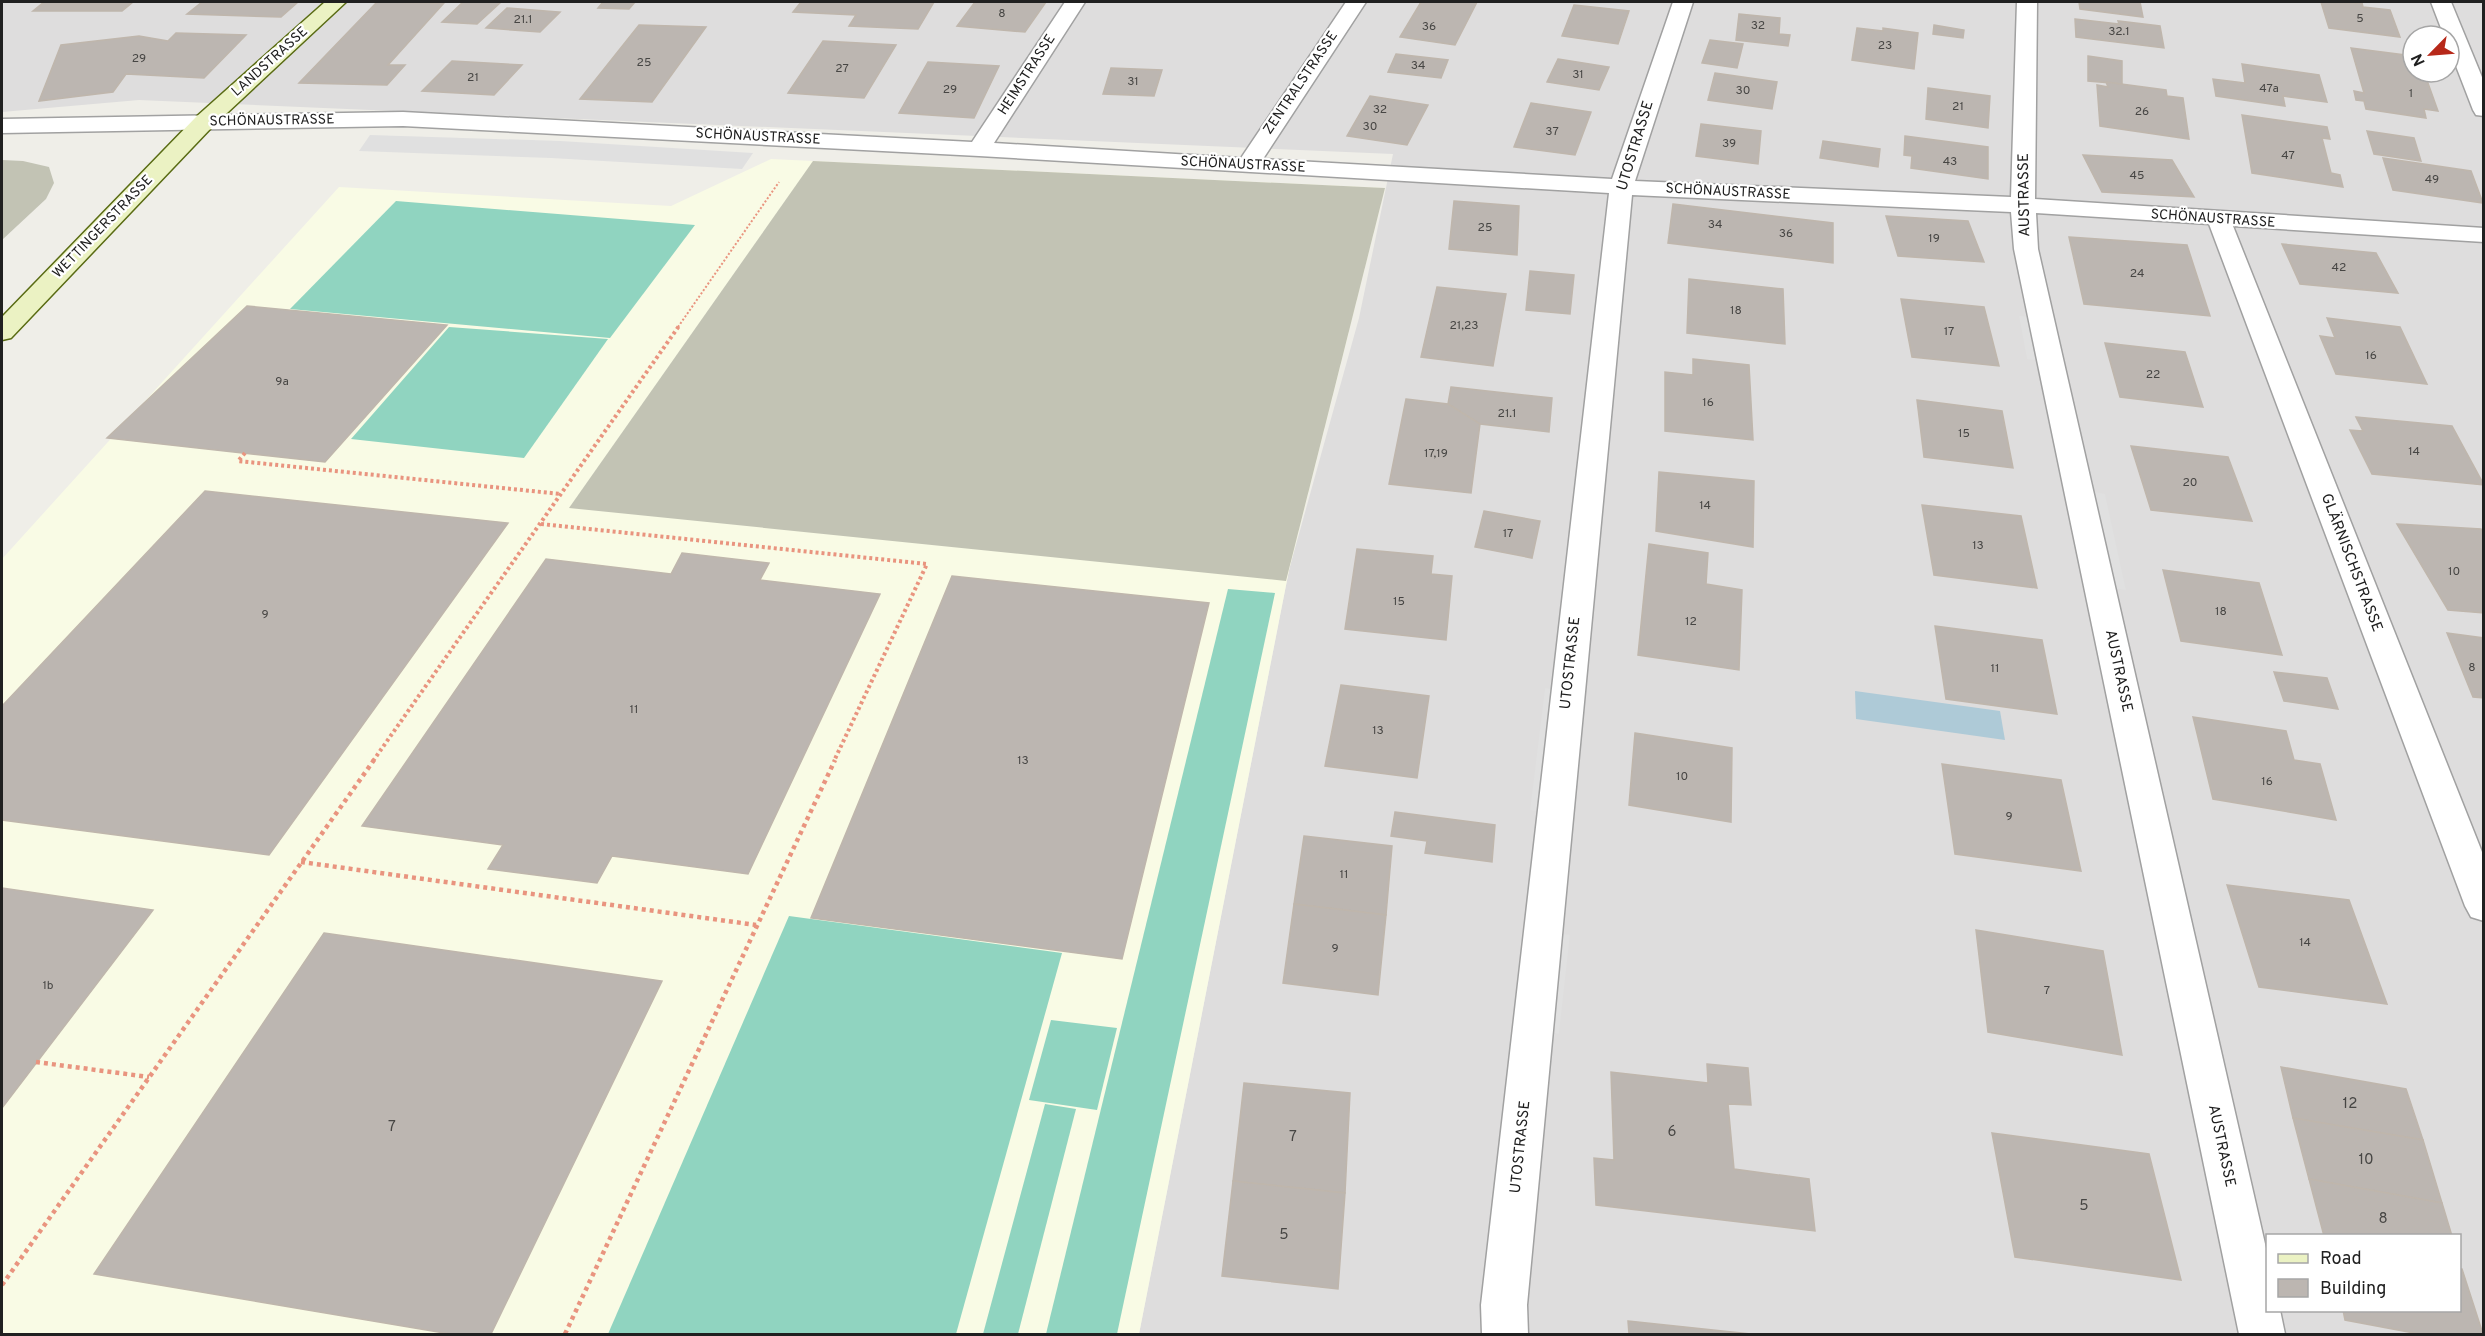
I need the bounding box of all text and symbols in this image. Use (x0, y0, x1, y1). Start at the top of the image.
house number: 8 (998, 6, 1006, 22)
house number: 5 (2356, 11, 2364, 27)
house number: 21.1 (514, 12, 532, 28)
house number: 32 (1751, 18, 1765, 34)
house number: 36 (1422, 19, 1436, 35)
street label: LANDSTRASSE (229, 23, 311, 101)
house number: 32.1 (2108, 24, 2130, 40)
north arrow (2401, 24, 2461, 84)
street label: ZENTRALSTRASSE (1260, 28, 1342, 138)
street label: HEIMSTRASSE (995, 31, 1059, 119)
house number: 23 (1878, 38, 1892, 54)
text: N (2408, 50, 2431, 69)
house number: 29 (132, 51, 146, 67)
house number: 25 (637, 55, 651, 71)
house number: 34 (1411, 58, 1425, 74)
house number: 27 (835, 61, 849, 77)
house number: 31 (1572, 67, 1584, 83)
house number: 21 (467, 70, 479, 86)
house number: 31 (1127, 74, 1139, 90)
house number: 47a (2259, 81, 2279, 97)
house number: 29 (943, 82, 957, 98)
house number: 30 (1736, 83, 1750, 99)
house number: 1 (2409, 86, 2413, 102)
street label: UTOSTRASSE (1613, 99, 1659, 193)
house number: 21 (1952, 99, 1964, 115)
house number: 32 (1373, 102, 1387, 118)
house number: 26 (2135, 104, 2149, 120)
street label: SCHÖNAUSTRASSE (209, 110, 335, 131)
house number: 30 (1363, 119, 1377, 135)
street label: SCHÖNAUSTRASSE (695, 124, 821, 149)
house number: 37 (1545, 124, 1559, 140)
house number: 39 (1722, 136, 1736, 152)
house number: 47 (2281, 148, 2295, 164)
street label: SCHÖNAUSTRASSE (1180, 152, 1306, 177)
street label: AUSTRASSE (2015, 153, 2035, 237)
house number: 43 (1943, 154, 1957, 170)
house number: 45 (2130, 168, 2144, 184)
street label: WETTINGERSTRASSE (49, 172, 157, 282)
house number: 49 (2425, 172, 2439, 188)
street label: SCHÖNAUSTRASSE (1665, 179, 1791, 204)
street label: SCHÖNAUSTRASSE (2150, 205, 2276, 232)
house number: 34 (1708, 217, 1722, 233)
house number: 25 (1478, 220, 1492, 236)
house number: 36 (1779, 226, 1793, 242)
house number: 19 (1928, 231, 1940, 247)
house number: 42 (2332, 260, 2346, 276)
house number: 24 (2130, 266, 2144, 282)
house number: 18 (1730, 303, 1742, 319)
house number: 21,23 (1449, 318, 1479, 334)
house number: 17 (1944, 324, 1954, 340)
house number: 16 (2365, 348, 2377, 364)
house number: 22 (2146, 367, 2160, 383)
house number: 9a (275, 374, 289, 390)
house number: 16 (1702, 395, 1714, 411)
house number: 21.1 (1498, 406, 1516, 422)
house number: 15 (1958, 426, 1970, 442)
house number: 14 (2408, 444, 2420, 460)
house number: 17,19 (1424, 446, 1448, 462)
house number: 20 (2182, 475, 2198, 491)
street label: GLÄRNISCHSTRASSE (2316, 491, 2387, 635)
house number: 14 (1699, 498, 1711, 514)
house number: 17 (1503, 526, 1513, 542)
house number: 13 (1972, 538, 1984, 554)
house number: 10 (2448, 564, 2460, 580)
house number: 15 (1393, 594, 1405, 610)
house number: 18 (2215, 604, 2227, 620)
house number: 9 (261, 607, 269, 623)
house number: 12 (1685, 614, 1697, 630)
street label: UTOSTRASSE (1557, 616, 1585, 710)
street label: AUSTRASSE (2100, 628, 2136, 714)
house number: 8 (2468, 660, 2476, 676)
house number: 11 (1991, 661, 1999, 677)
house number: 11 (630, 702, 638, 718)
house number: 13 (1372, 723, 1384, 739)
house number: 13 (1017, 753, 1029, 769)
house number: 10 (1676, 769, 1688, 785)
house number: 16 (2261, 774, 2273, 790)
house number: 9 (2005, 809, 2013, 825)
house number: 11 (1340, 867, 1348, 883)
house number: 14 (2299, 935, 2311, 951)
house number: 9 (1331, 941, 1339, 957)
house number: 1b (42, 978, 54, 994)
house number: 7 (2044, 983, 2050, 999)
house number: 12 (2343, 1095, 2357, 1114)
street label: UTOSTRASSE (1507, 1100, 1535, 1194)
street label: AUSTRASSE (2203, 1103, 2239, 1189)
house number: 7 (388, 1118, 396, 1137)
house number: 6 (1668, 1123, 1677, 1142)
house number: 7 (1289, 1128, 1297, 1147)
house number: 10 (2358, 1151, 2374, 1170)
house number: 5 (2079, 1197, 2089, 1216)
house number: 8 (2378, 1210, 2388, 1229)
house number: 5 (1279, 1226, 1289, 1245)
legend (2266, 1234, 2461, 1312)
text: Road (2320, 1248, 2362, 1271)
text: Building (2320, 1278, 2386, 1301)

